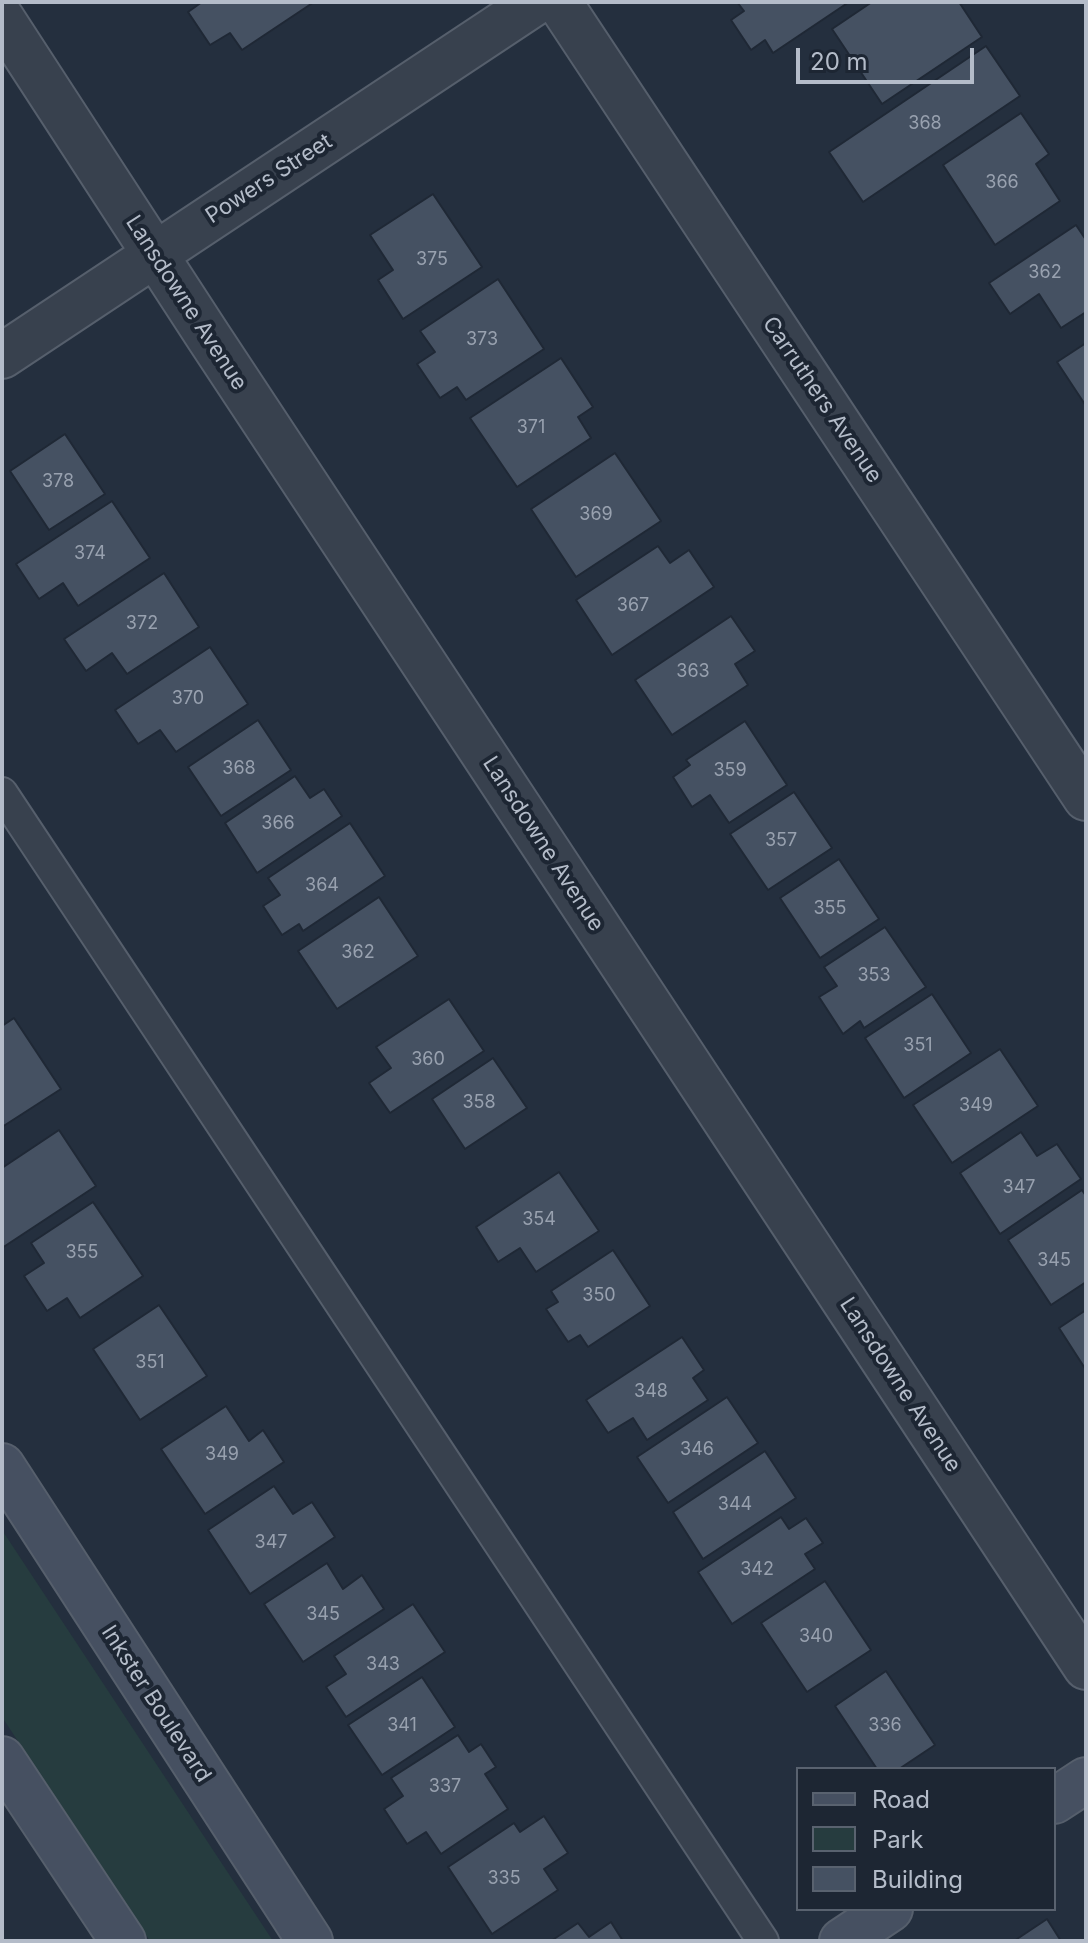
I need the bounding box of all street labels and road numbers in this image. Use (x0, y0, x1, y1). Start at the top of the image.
street label: Powers Street (201, 128, 337, 230)
street label: Lansdowne Avenue (120, 211, 252, 395)
street label: Carruthers Avenue (757, 312, 887, 488)
street label: Lansdowne Avenue (477, 752, 609, 936)
street label: Lansdowne Avenue (834, 1293, 966, 1477)
street label: Inkster Boulevard (96, 1621, 216, 1787)

